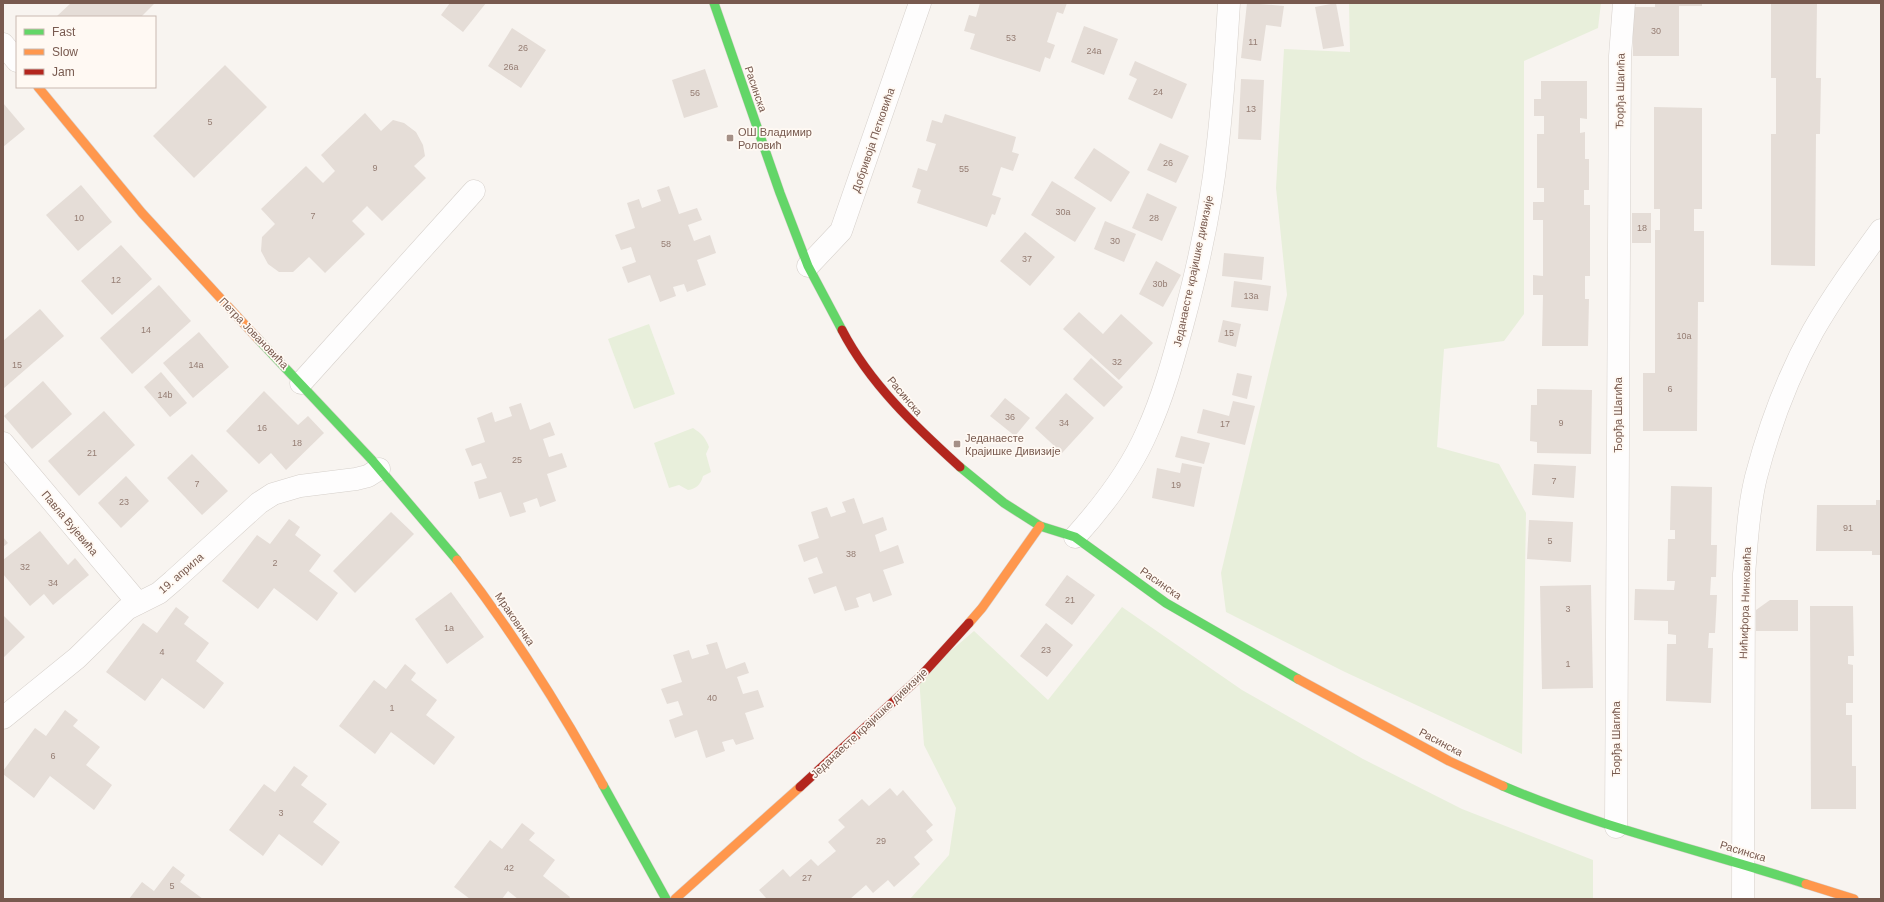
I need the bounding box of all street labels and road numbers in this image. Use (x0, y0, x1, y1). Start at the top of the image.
street label: Ђорђа Шагића (1613, 52, 1627, 129)
street label: Расинска (743, 65, 770, 114)
street label: Добривоја Петковића (849, 85, 897, 194)
street label: Једанаесте крајишке дивизије (1171, 194, 1215, 348)
street label: Петра Јовановића (217, 295, 292, 372)
street label: Расинска (885, 374, 925, 419)
street label: Ђорђа Шагића (1612, 376, 1624, 453)
street label: Павла Вујевића (39, 488, 101, 558)
street label: Нићифора Нинковића (1737, 546, 1753, 659)
street label: 19. априла (156, 550, 206, 596)
street label: Расинска (1138, 564, 1185, 602)
street label: Мраковичка (493, 590, 538, 649)
street label: Једанаесте крајишке дивизије (808, 666, 930, 780)
street label: Ђорђа Шагића (1610, 700, 1622, 777)
street label: Расинска (1417, 726, 1466, 759)
street label: Расинска (1719, 838, 1768, 864)

